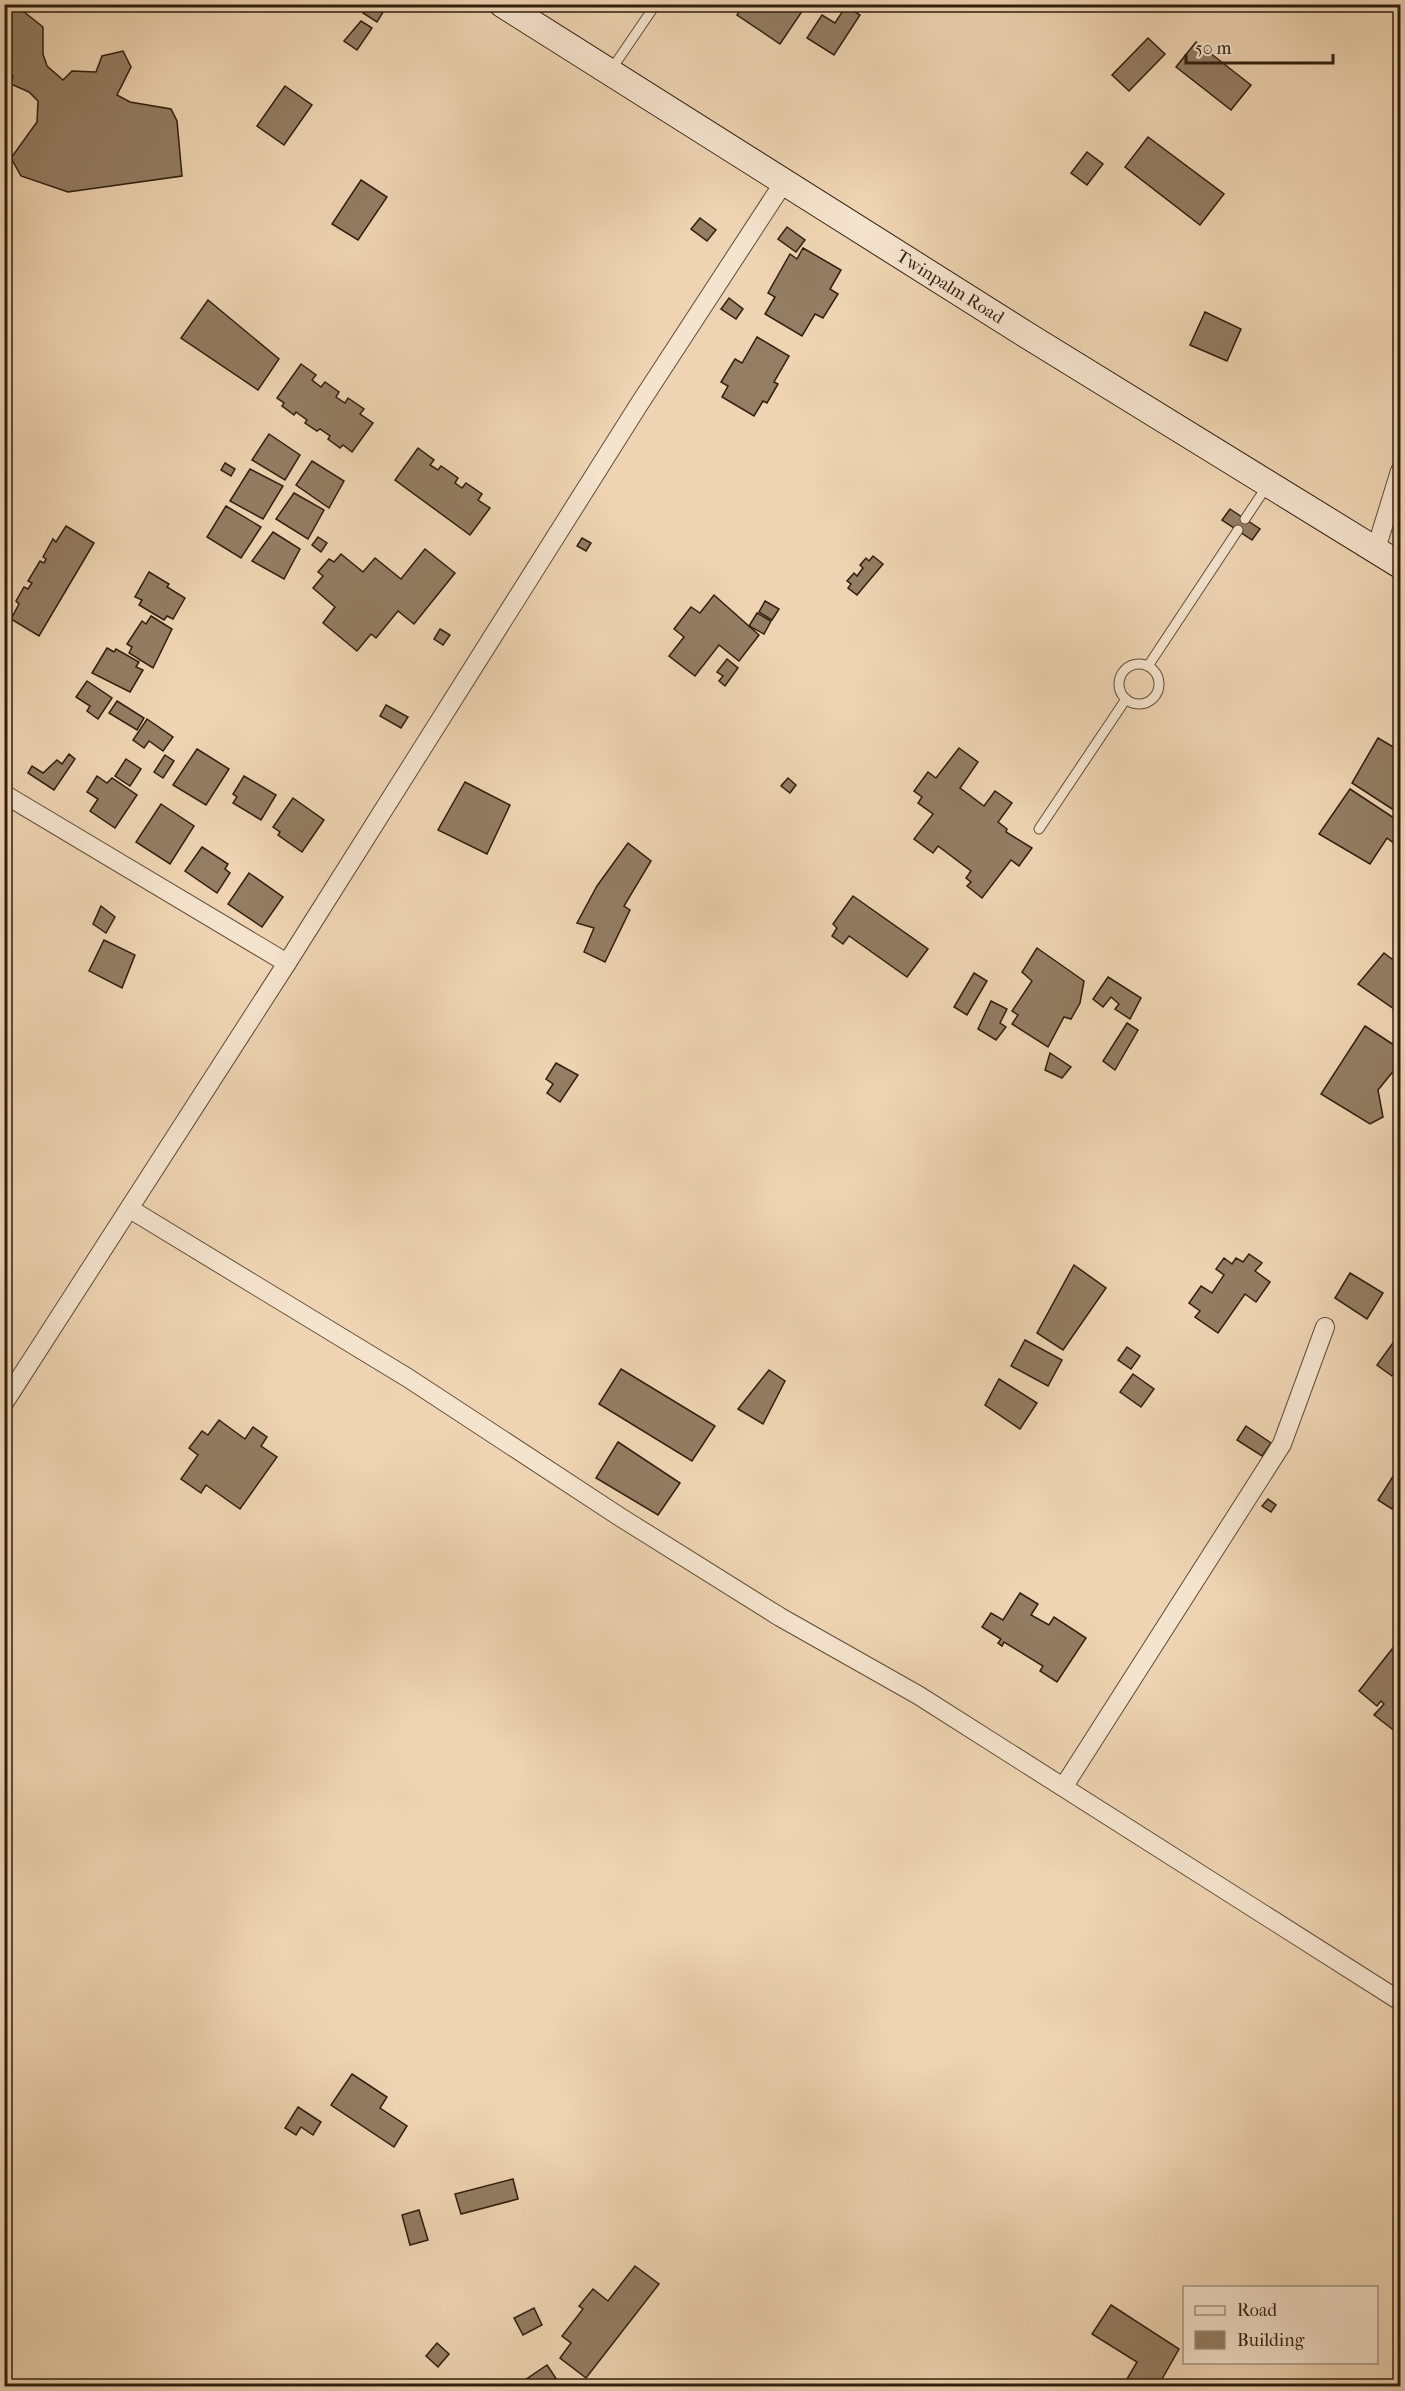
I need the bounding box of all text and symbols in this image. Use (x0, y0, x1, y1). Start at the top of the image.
scale bar (1186, 27, 1333, 65)
text: 50 m (1195, 38, 1232, 59)
street label: Twinpalm Road (892, 246, 1008, 329)
legend (1183, 2286, 1378, 2364)
text: Road (1237, 2300, 1277, 2321)
text: Building (1237, 2330, 1305, 2351)

